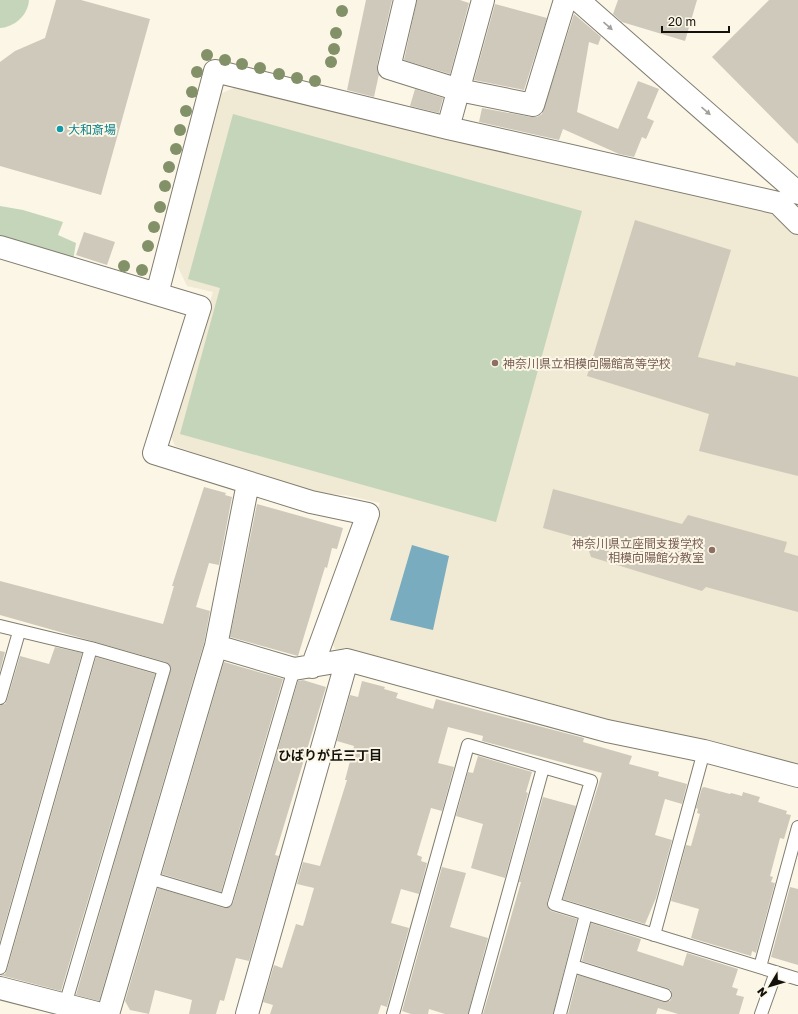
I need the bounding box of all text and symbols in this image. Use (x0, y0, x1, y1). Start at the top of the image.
scale bar (662, 8, 729, 34)
text: 20 m (668, 14, 696, 29)
one-way arrow (603, 21, 613, 30)
one-way arrow (700, 107, 711, 116)
place label: 大和斎場 (68, 122, 116, 137)
marker: 大和斎場 (55, 124, 65, 134)
place label: 神奈川県立相模向陽館高等学校 (503, 356, 671, 371)
marker: 神奈川県立相模向陽館高等学校 (490, 358, 500, 368)
place label: 神奈川県立座間支援学校 相模向陽館分教室 (572, 536, 704, 565)
marker: 神奈川県立座間支援学校 相模向陽館分教室 (707, 545, 717, 555)
district label: ひばりが丘三丁目 (278, 747, 382, 763)
north arrow (750, 966, 790, 1006)
text: N (754, 985, 769, 1000)

